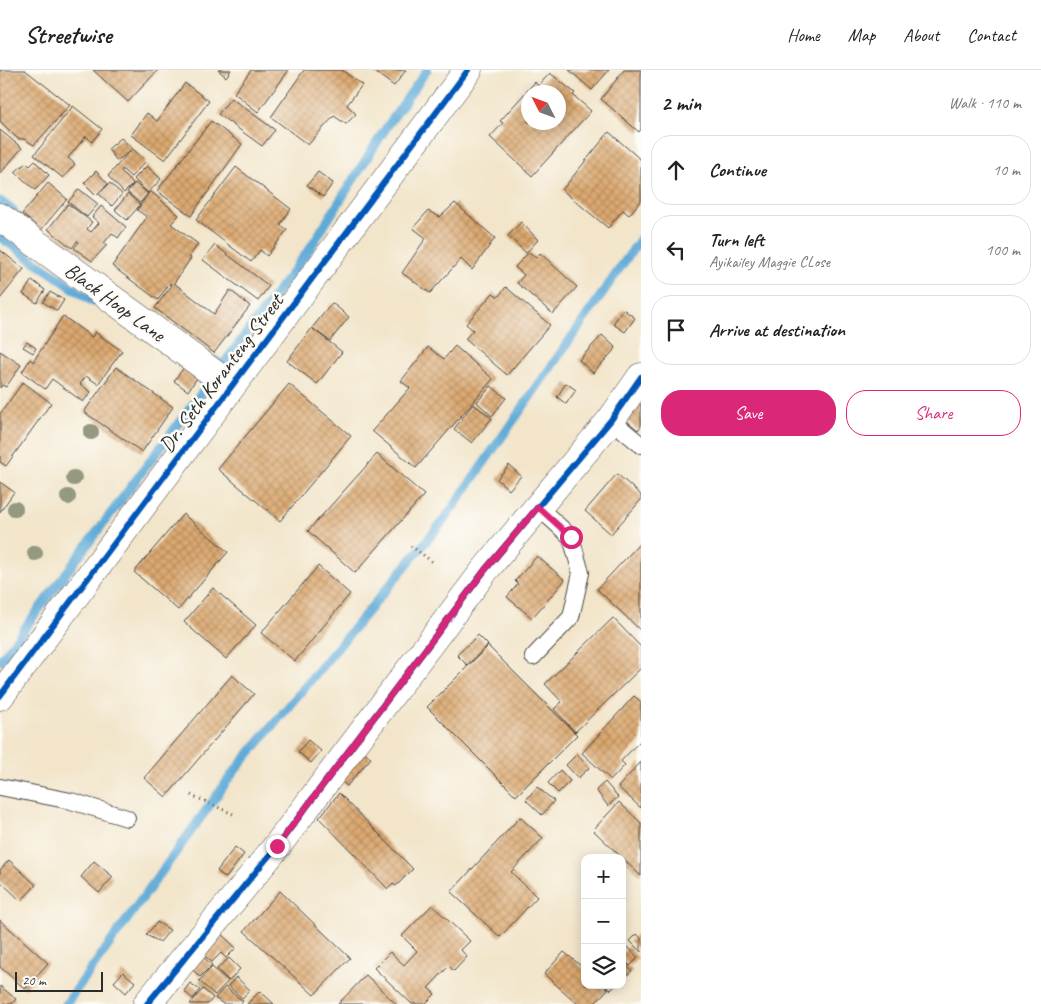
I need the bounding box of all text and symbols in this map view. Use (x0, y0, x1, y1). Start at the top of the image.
text: Streetwise (25, 20, 111, 50)
text: Home (787, 24, 820, 46)
text: Map (848, 24, 875, 46)
text: About (903, 24, 939, 46)
text: Contact (967, 24, 1016, 46)
north arrow (521, 85, 566, 130)
text: 2 min (661, 90, 701, 116)
text: Walk · 110 m (949, 93, 1021, 113)
icon: ahead (662, 156, 690, 184)
text: Continue (709, 158, 766, 182)
text: 10 m (993, 160, 1020, 180)
text: Turn left (709, 228, 764, 252)
icon: left (662, 236, 690, 264)
text: 100 m (986, 240, 1020, 260)
text: Ayikailey Maggie CLose (709, 252, 830, 272)
street label: Black Hoop Lane (60, 257, 171, 348)
street label: Dr. Seth Koranteng Street (153, 287, 290, 457)
icon: arrive (662, 316, 690, 344)
text: Arrive at destination (709, 318, 845, 342)
button: Save (661, 390, 836, 436)
button: Share (846, 390, 1021, 436)
route start (560, 526, 583, 549)
route end (266, 835, 289, 858)
map controls (581, 854, 626, 989)
button: + (581, 854, 626, 899)
button: − (581, 899, 626, 944)
button: layers (581, 944, 626, 989)
scale bar (15, 969, 102, 992)
text: 20 m (22, 972, 46, 989)

